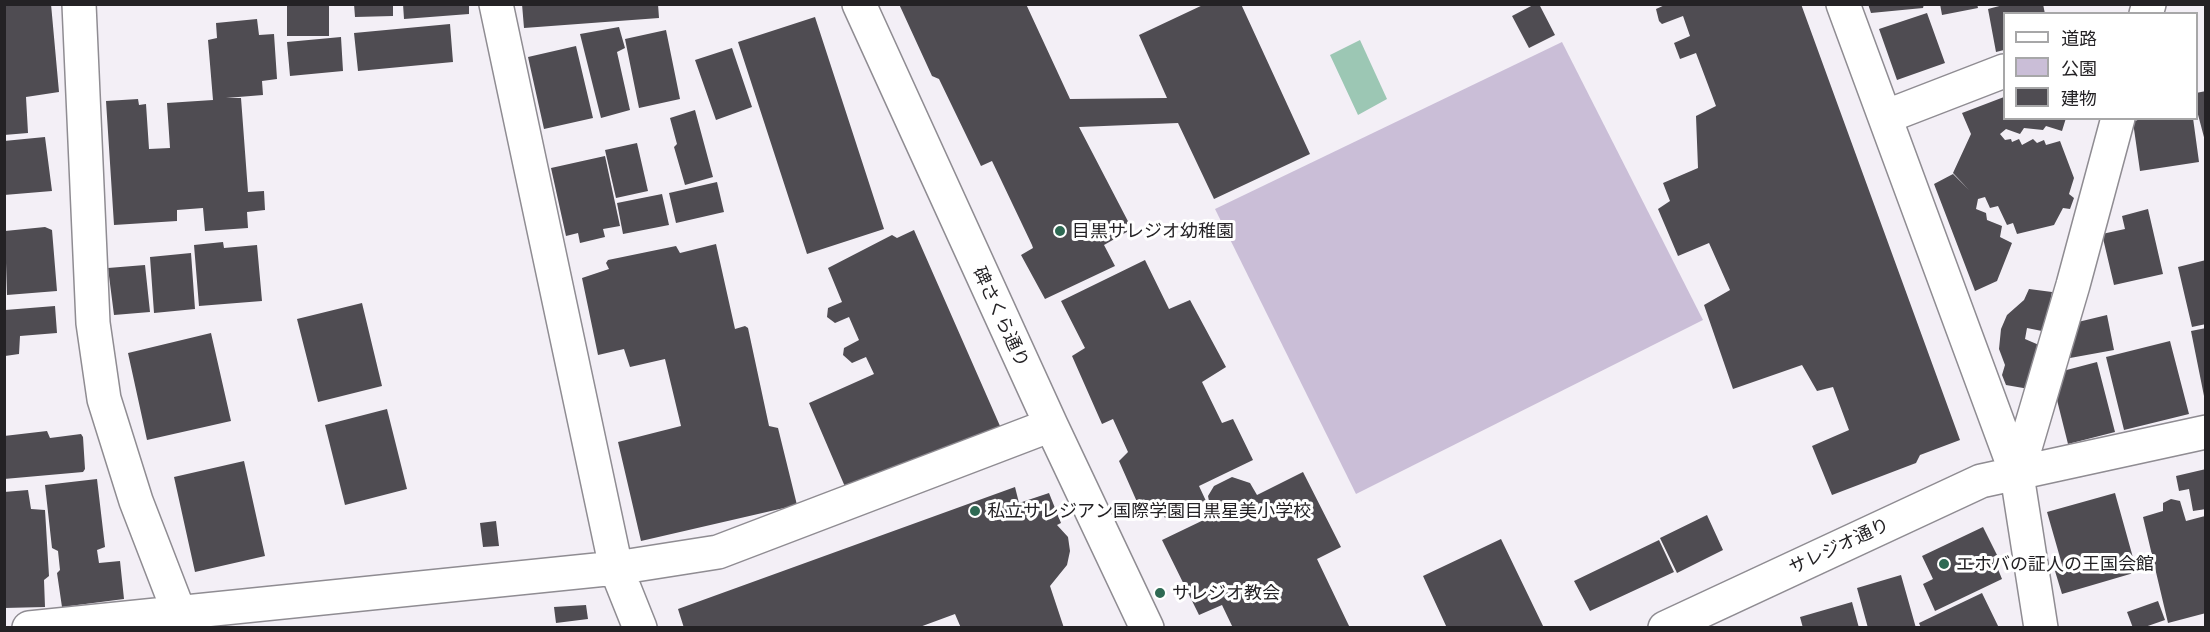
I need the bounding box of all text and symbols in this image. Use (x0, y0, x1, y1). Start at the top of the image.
legend (2003, 12, 2198, 120)
text: 道路 (2061, 28, 2097, 48)
text: 公園 (2061, 58, 2097, 78)
text: 建物 (2061, 88, 2097, 108)
place label: 目黒サレジオ幼稚園 (1072, 220, 1234, 242)
marker: 目黒サレジオ幼稚園 (1053, 224, 1067, 238)
street label: 碑さくら通り (968, 263, 1034, 371)
place label: 私立サレジアン国際学園目黒星美小学校 (987, 500, 1311, 522)
marker: 私立サレジアン国際学園目黒星美小学校 (968, 504, 982, 518)
street label: サレジオ通り (1785, 513, 1893, 579)
place label: エホバの証人の王国会館 (1956, 553, 2154, 575)
marker: エホバの証人の王国会館 (1937, 557, 1951, 571)
place label: サレジオ教会 (1172, 582, 1280, 604)
marker: サレジオ教会 (1153, 586, 1167, 600)

